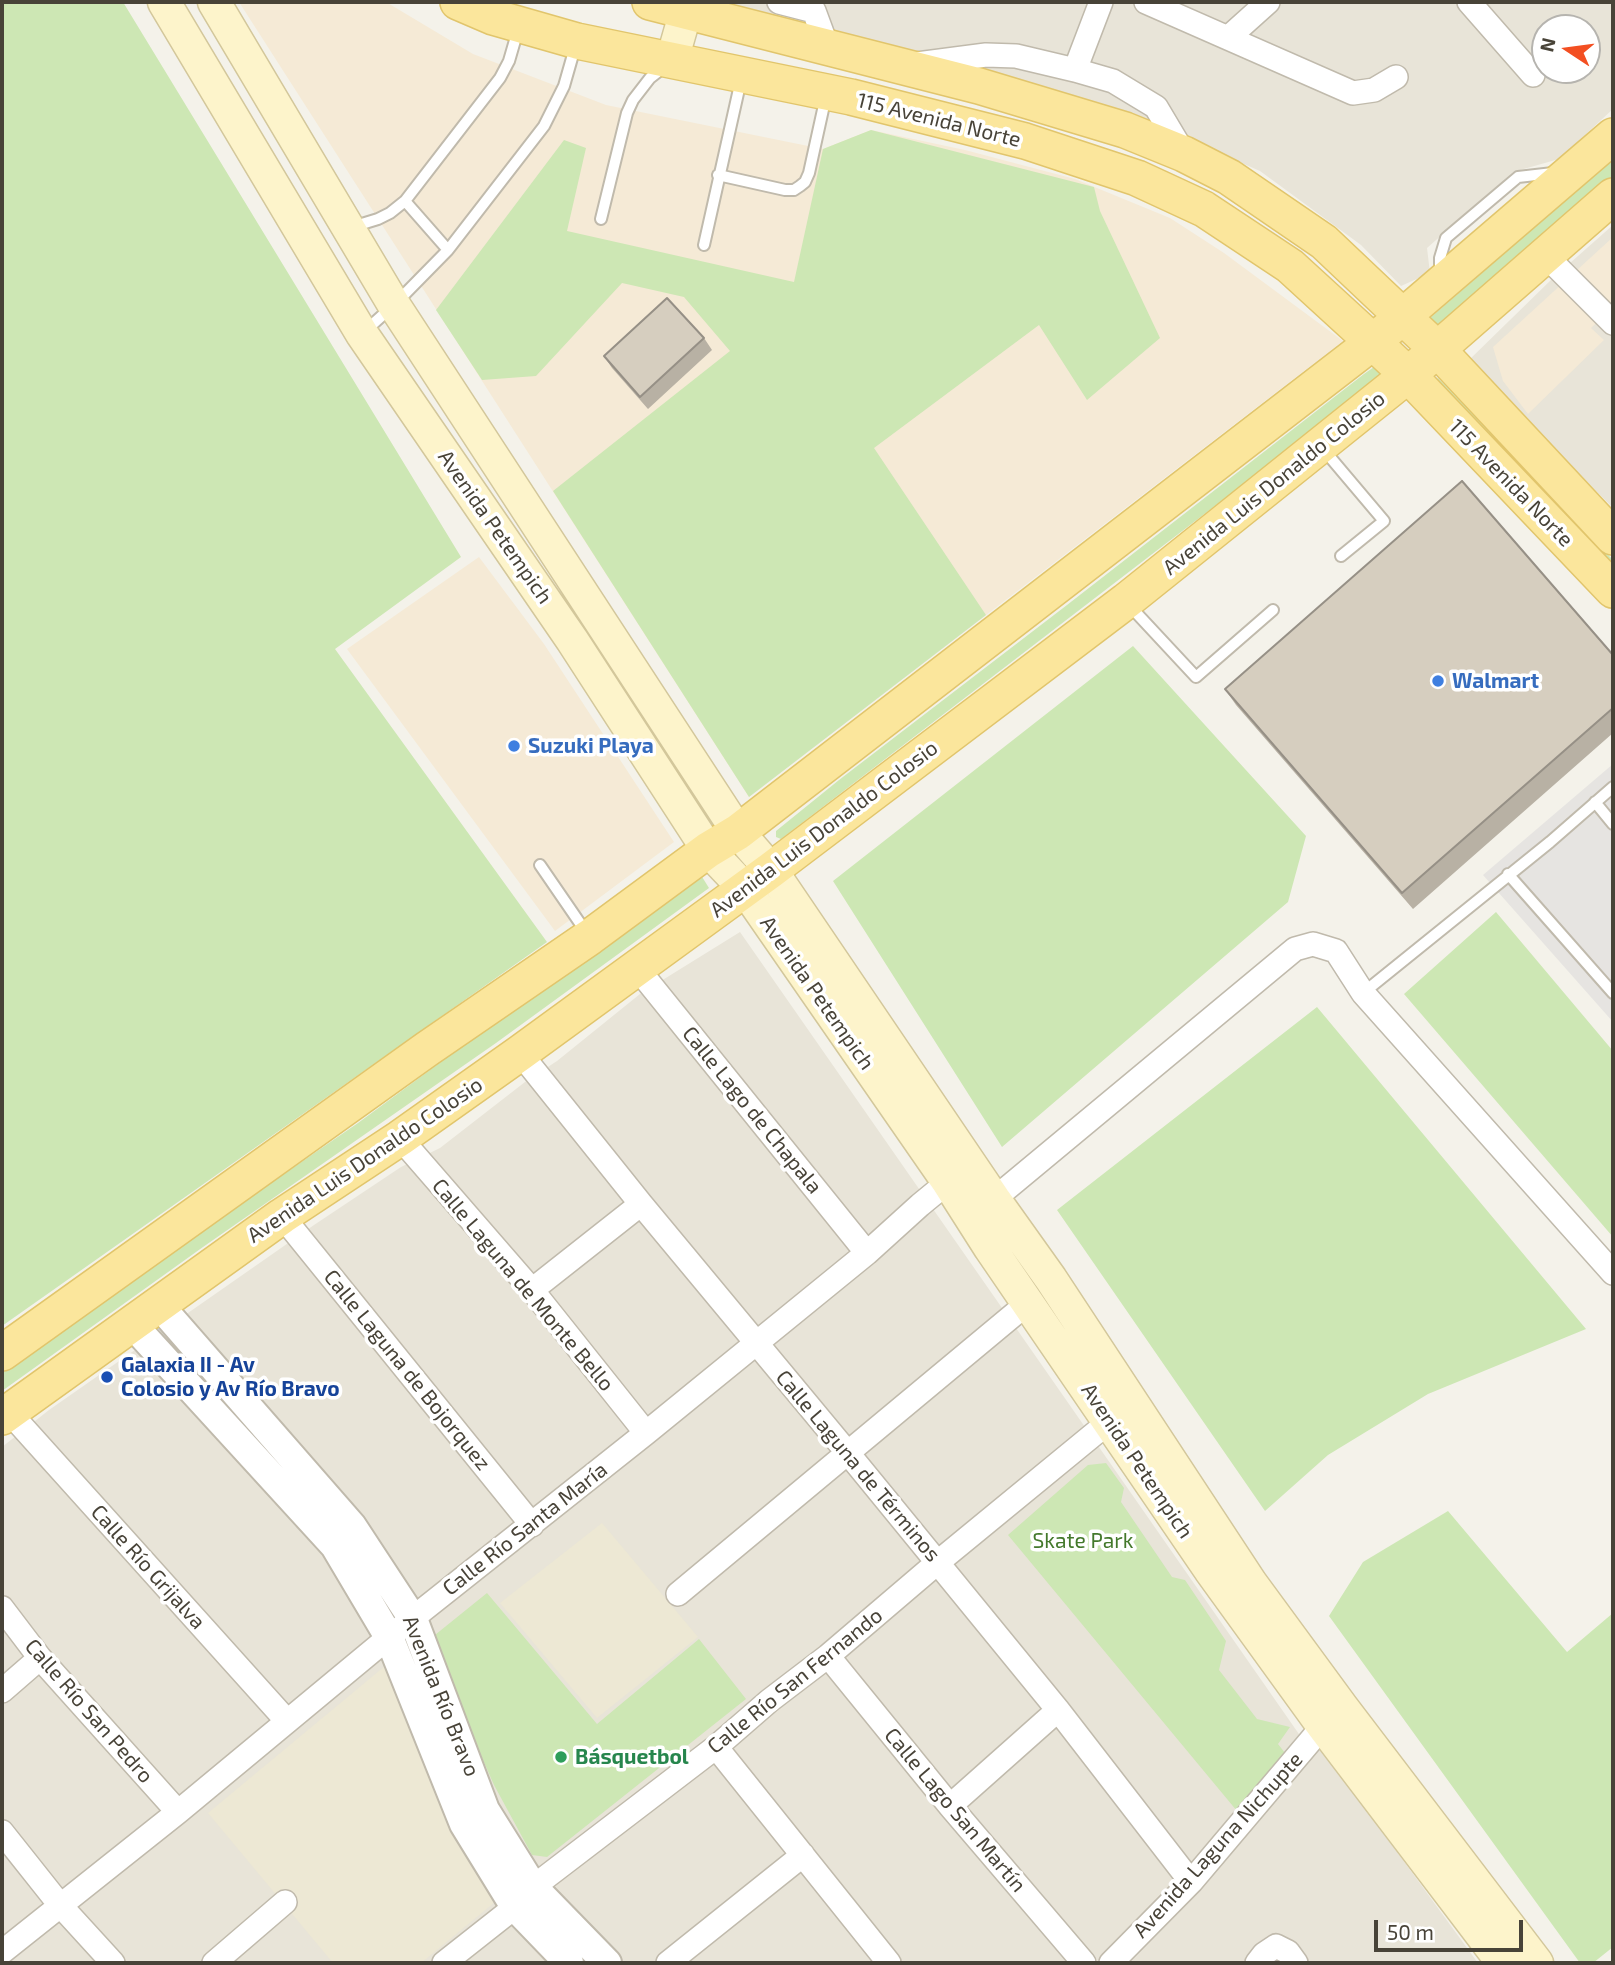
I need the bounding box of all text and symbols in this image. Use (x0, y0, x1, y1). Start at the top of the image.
north arrow (1531, 14, 1601, 84)
text: N (1534, 35, 1560, 54)
street label: 115 Avenida Norte (855, 87, 1023, 153)
street label: Avenida Luis Donaldo Colosio (1158, 386, 1390, 580)
street label: 115 Avenida Norte (1444, 414, 1578, 552)
street label: Avenida Petempich (433, 445, 557, 609)
place label: Walmart (1452, 668, 1539, 694)
marker: Walmart (1430, 673, 1446, 689)
place label: Suzuki Playa (528, 733, 654, 759)
street label: Avenida Luis Donaldo Colosio (705, 735, 943, 923)
marker: Suzuki Playa (506, 738, 522, 754)
street label: Avenida Petempich (755, 911, 879, 1075)
street label: Calle Lago de Chapala (677, 1021, 827, 1199)
street label: Avenida Luis Donaldo Colosio (243, 1072, 487, 1248)
street label: Calle Laguna de Monte Bello (427, 1174, 619, 1396)
street label: Calle Laguna de Bojorquez (318, 1265, 496, 1475)
place label: Galaxia II - Av Colosio y Av Río Bravo (121, 1352, 340, 1402)
street label: Calle Laguna de Términos (770, 1365, 946, 1567)
marker: Galaxia II - Av Colosio y Av Río Bravo (99, 1369, 115, 1385)
street label: Avenida Petempich (1076, 1379, 1198, 1543)
street label: Calle Río Santa María (438, 1457, 612, 1601)
street label: Calle Río Grijalva (86, 1500, 210, 1634)
park label: Skate Park (1033, 1528, 1133, 1554)
street label: Calle Río San Fernando (703, 1603, 887, 1759)
street label: Avenida Río Bravo (397, 1612, 485, 1780)
street label: Calle Río San Pedro (20, 1634, 158, 1788)
street label: Calle Lago San Martín (879, 1723, 1031, 1897)
place label: Básquetbol (575, 1744, 689, 1770)
street label: Avenida Laguna Nichupte (1128, 1747, 1308, 1943)
marker: Básquetbol (553, 1749, 569, 1765)
scale bar (1377, 1906, 1526, 1950)
text: 50 m (1387, 1919, 1434, 1944)

